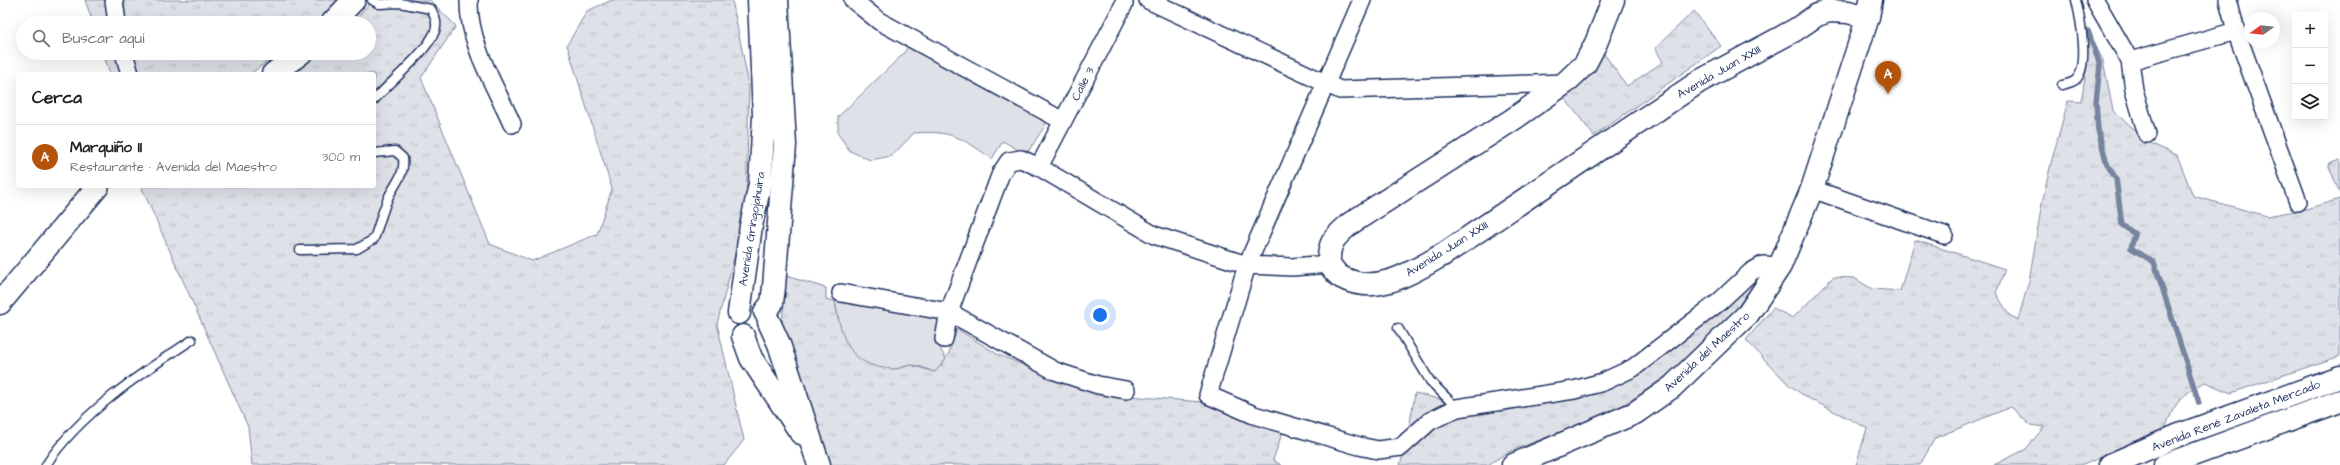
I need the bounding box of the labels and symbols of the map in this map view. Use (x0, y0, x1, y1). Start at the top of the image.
north arrow (2244, 12, 2280, 48)
street label: Avenida Juan XXIII (1674, 41, 1764, 103)
pin: A (1875, 61, 1901, 94)
street label: Calle 3 (1067, 64, 1099, 104)
street label: Avenida Gringojahuira (735, 170, 770, 288)
street label: Avenida Juan XXIII (1402, 217, 1492, 281)
your location (1090, 305, 1110, 325)
street label: Avenida del Maestro (1660, 308, 1754, 396)
street label: Avenida René Zavaleta Mercado (2149, 376, 2323, 456)

